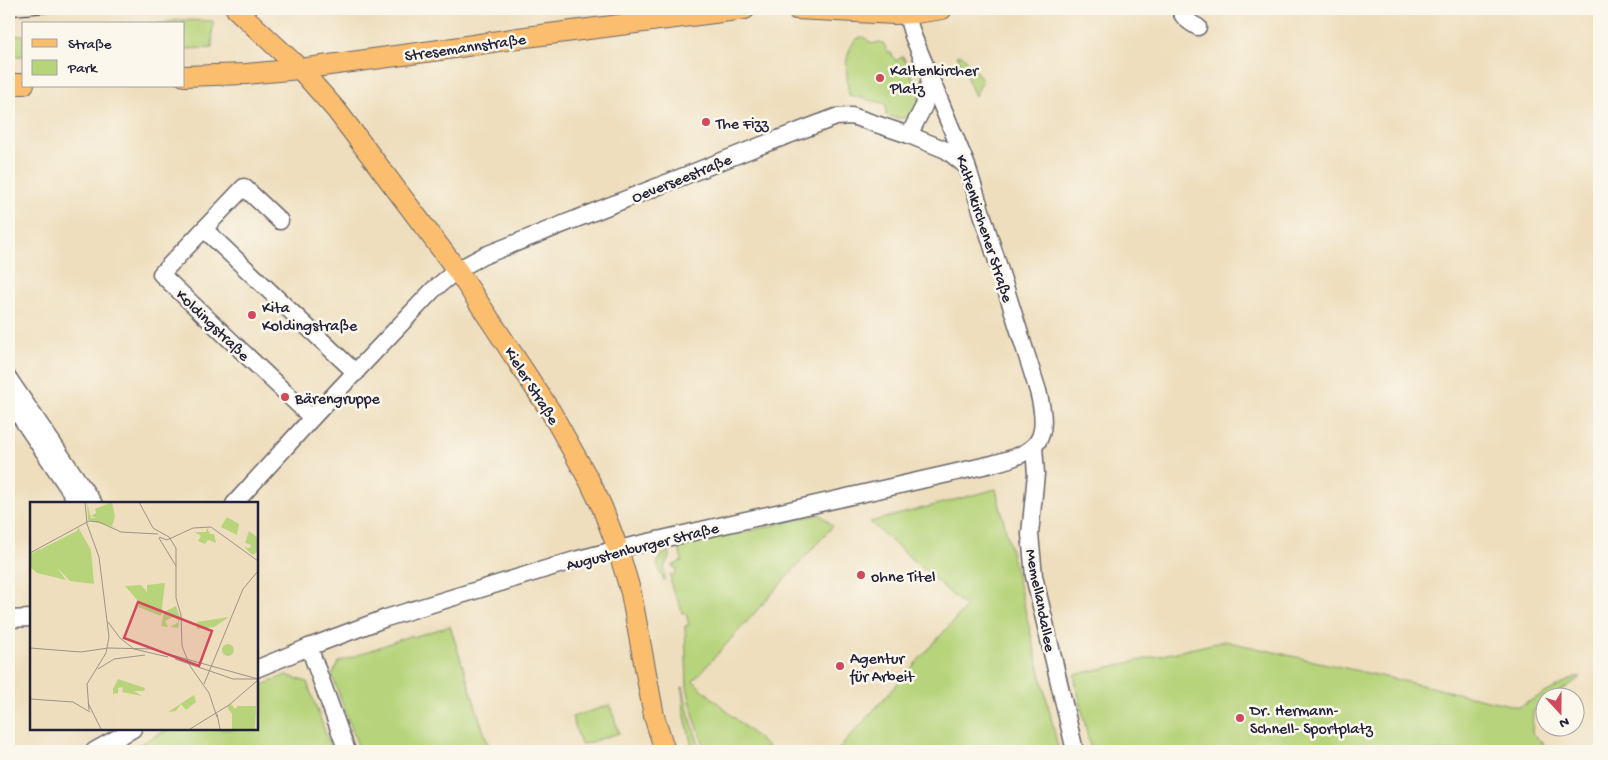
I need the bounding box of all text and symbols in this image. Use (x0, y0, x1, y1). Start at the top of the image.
legend (22, 22, 185, 88)
street label: Stresemannstraße (404, 31, 528, 67)
text: Straße (68, 36, 112, 54)
text: Park (67, 60, 98, 78)
place label: Kaltenkircher Platz (889, 63, 979, 100)
marker: Kaltenkircher Platz (874, 72, 886, 84)
marker: The Fizz (700, 116, 712, 128)
place label: The Fizz (715, 116, 770, 135)
street label: Oeverseestraße (630, 151, 736, 209)
street label: Kaltenkirchener Straße (950, 153, 1016, 306)
street label: Koldingstraße (171, 287, 253, 367)
place label: Kita Koldingstraße (262, 300, 358, 337)
marker: Kita Koldingstraße (246, 309, 258, 321)
street label: Kieler Straße (499, 344, 562, 430)
marker: Bärengruppe (279, 391, 291, 403)
place label: Bärengruppe (294, 391, 381, 410)
inset map (30, 502, 258, 730)
street label: Augustenburger Straße (565, 520, 722, 577)
street label: Memellandallee (1019, 548, 1058, 654)
marker: ohne Titel (855, 569, 867, 581)
place label: ohne Titel (871, 569, 935, 588)
place label: Agentur für Arbeit (849, 651, 915, 688)
marker: Agentur für Arbeit (834, 660, 846, 672)
north arrow (1536, 688, 1586, 738)
place label: Dr. Hermann- Schnell- Sportplatz (1249, 703, 1374, 740)
marker: Dr. Hermann- Schnell- Sportplatz (1234, 712, 1246, 724)
text: N (1556, 712, 1571, 731)

